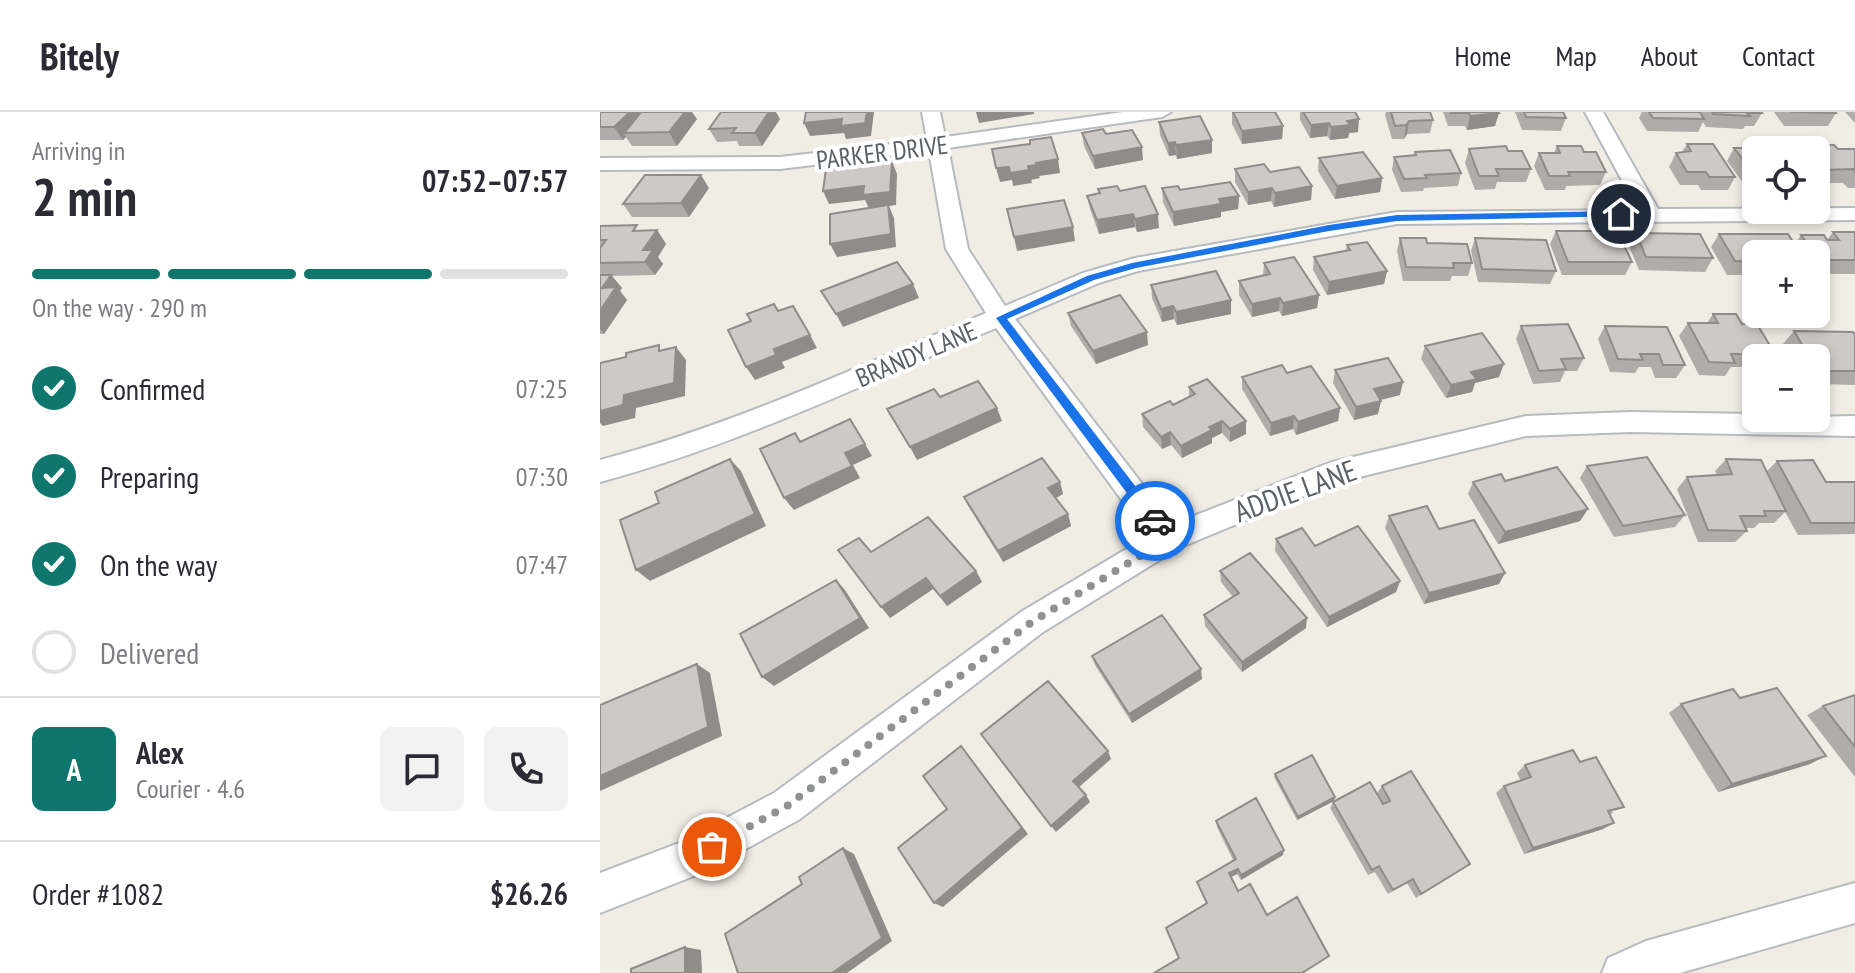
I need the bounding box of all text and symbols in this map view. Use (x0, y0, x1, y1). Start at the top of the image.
text: Bitely (40, 31, 119, 80)
text: Home (1455, 37, 1511, 74)
text: Map (1555, 37, 1597, 74)
text: About (1641, 37, 1698, 74)
text: Contact (1742, 37, 1815, 74)
street label: PARKER DRIVE (814, 128, 950, 176)
text: Arriving in (32, 134, 125, 167)
map controls (1742, 136, 1830, 432)
button: locate (1742, 136, 1830, 224)
text: 07:52–07:57 (422, 161, 568, 200)
text: 2 min (32, 163, 137, 230)
pin (1587, 180, 1655, 248)
icon: home (1599, 192, 1643, 236)
button: + (1742, 240, 1830, 328)
text: On the way · 290 m (32, 291, 207, 324)
street label: BRANDY LANE (850, 314, 982, 394)
button: − (1742, 344, 1830, 432)
icon: check (32, 366, 76, 410)
text: Confirmed (100, 369, 205, 408)
text: 07:25 (516, 372, 568, 405)
street label: ADDIE LANE (1228, 450, 1362, 530)
icon: check (32, 454, 76, 498)
text: Preparing (100, 457, 199, 496)
text: 07:30 (516, 460, 568, 493)
courier (1115, 481, 1195, 561)
icon: car (1133, 499, 1177, 543)
icon: check (32, 542, 76, 586)
text: On the way (100, 545, 217, 584)
text: 07:47 (516, 548, 568, 581)
text: Delivered (100, 633, 199, 672)
button: chat (380, 727, 464, 811)
button: phone (484, 727, 568, 811)
text: Alex (136, 733, 184, 772)
text: A (66, 750, 82, 789)
text: Courier · 4.6 (136, 772, 245, 805)
pin (678, 813, 746, 881)
icon: bag (690, 825, 734, 869)
text: Order #1082 (32, 874, 164, 913)
text: $26.26 (490, 874, 568, 913)

